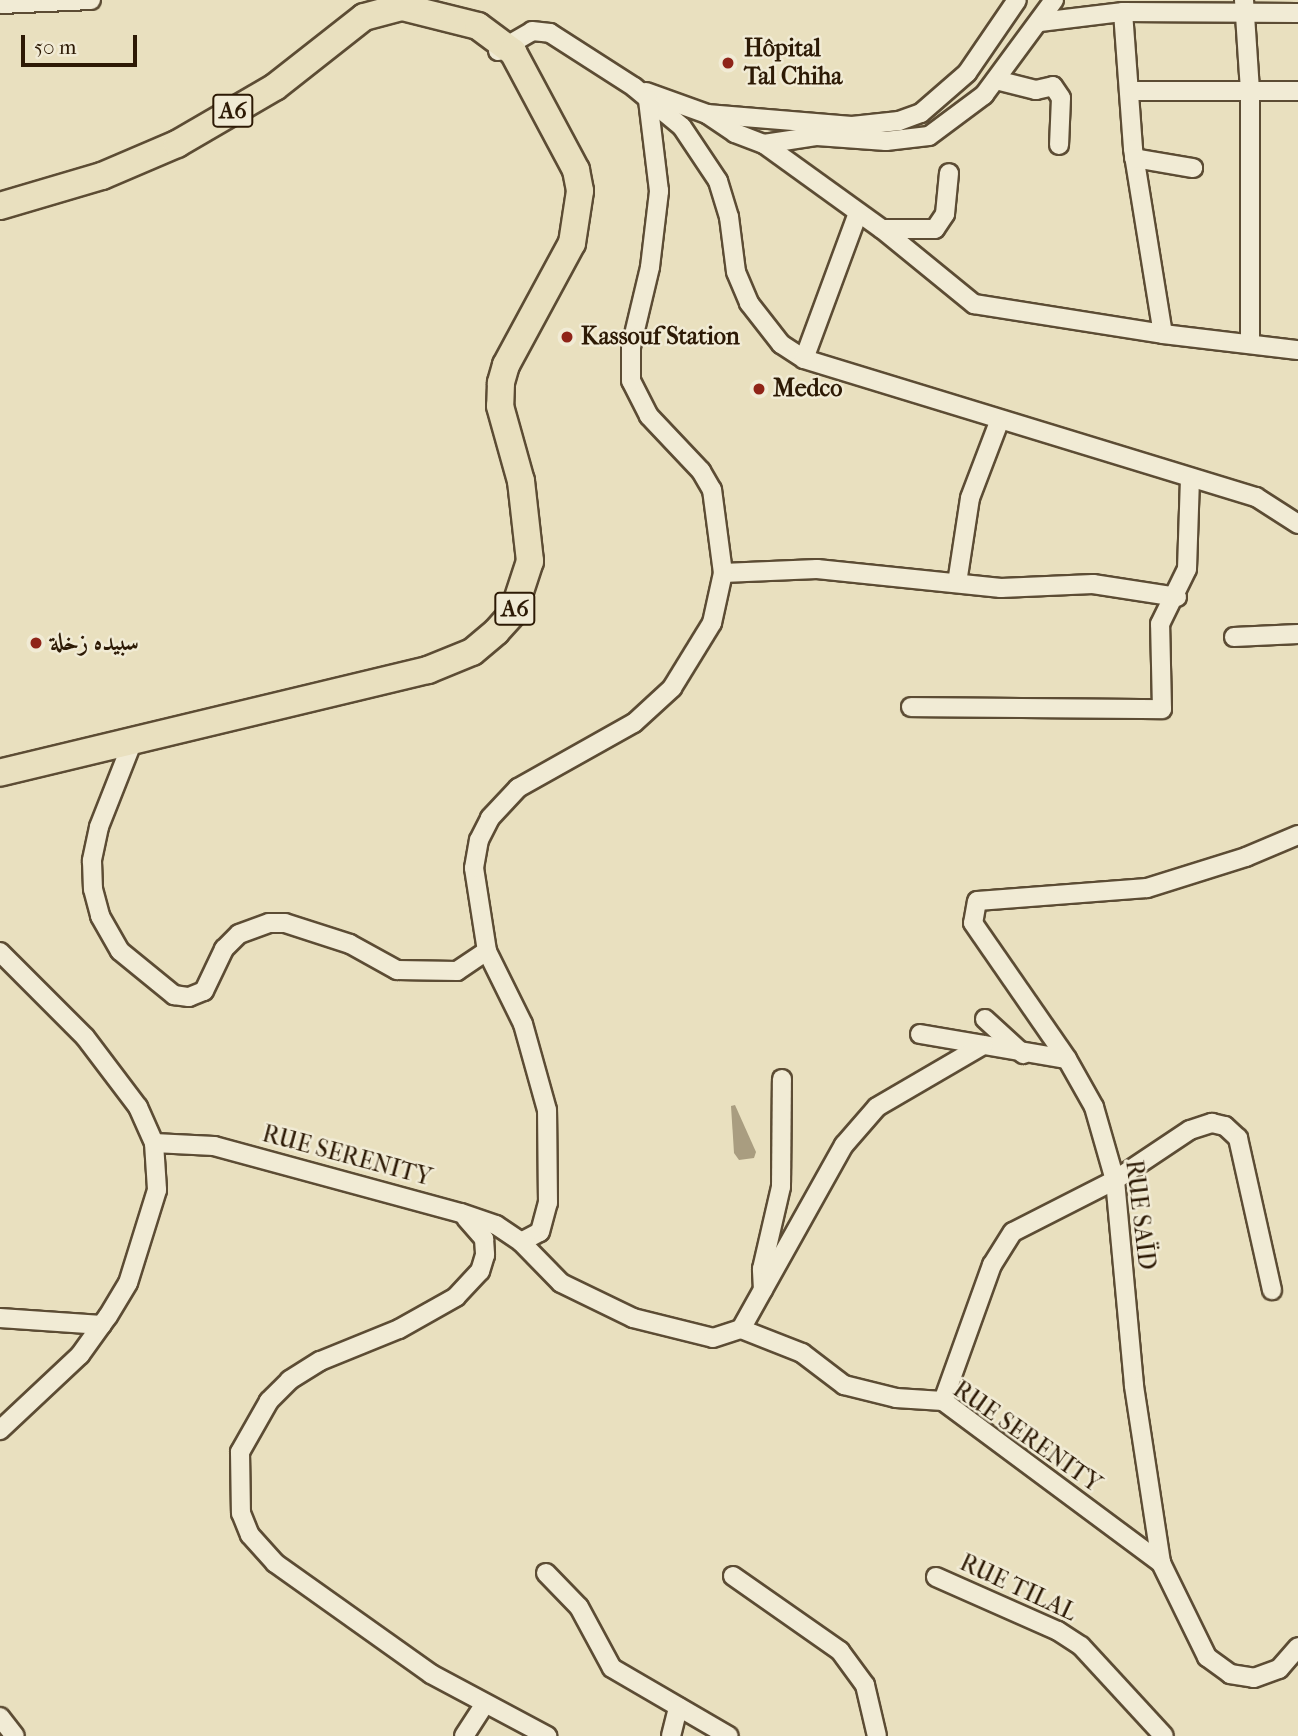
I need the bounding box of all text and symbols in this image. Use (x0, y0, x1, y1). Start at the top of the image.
scale bar (24, 21, 140, 65)
text: 50 m (34, 35, 77, 59)
place label: Hôpital Tal Chiha (744, 35, 842, 91)
marker: Hôpital Tal Chiha (718, 53, 738, 73)
road number: A6 (212, 92, 254, 130)
place label: Kassouf Station (581, 323, 740, 351)
marker: Kassouf Station (559, 329, 575, 345)
place label: Medco (773, 375, 842, 403)
marker: Medco (751, 381, 767, 397)
road number: A6 (494, 590, 536, 628)
place label: سبيده زخلة (50, 629, 139, 657)
marker: سبيده زخلة (28, 635, 44, 651)
street label: RUE SERENITY (259, 1120, 435, 1192)
street label: RUE SAÏD (1119, 1158, 1161, 1272)
street label: RUE SERENITY (947, 1375, 1107, 1499)
street label: RUE TILAL (955, 1548, 1081, 1628)

